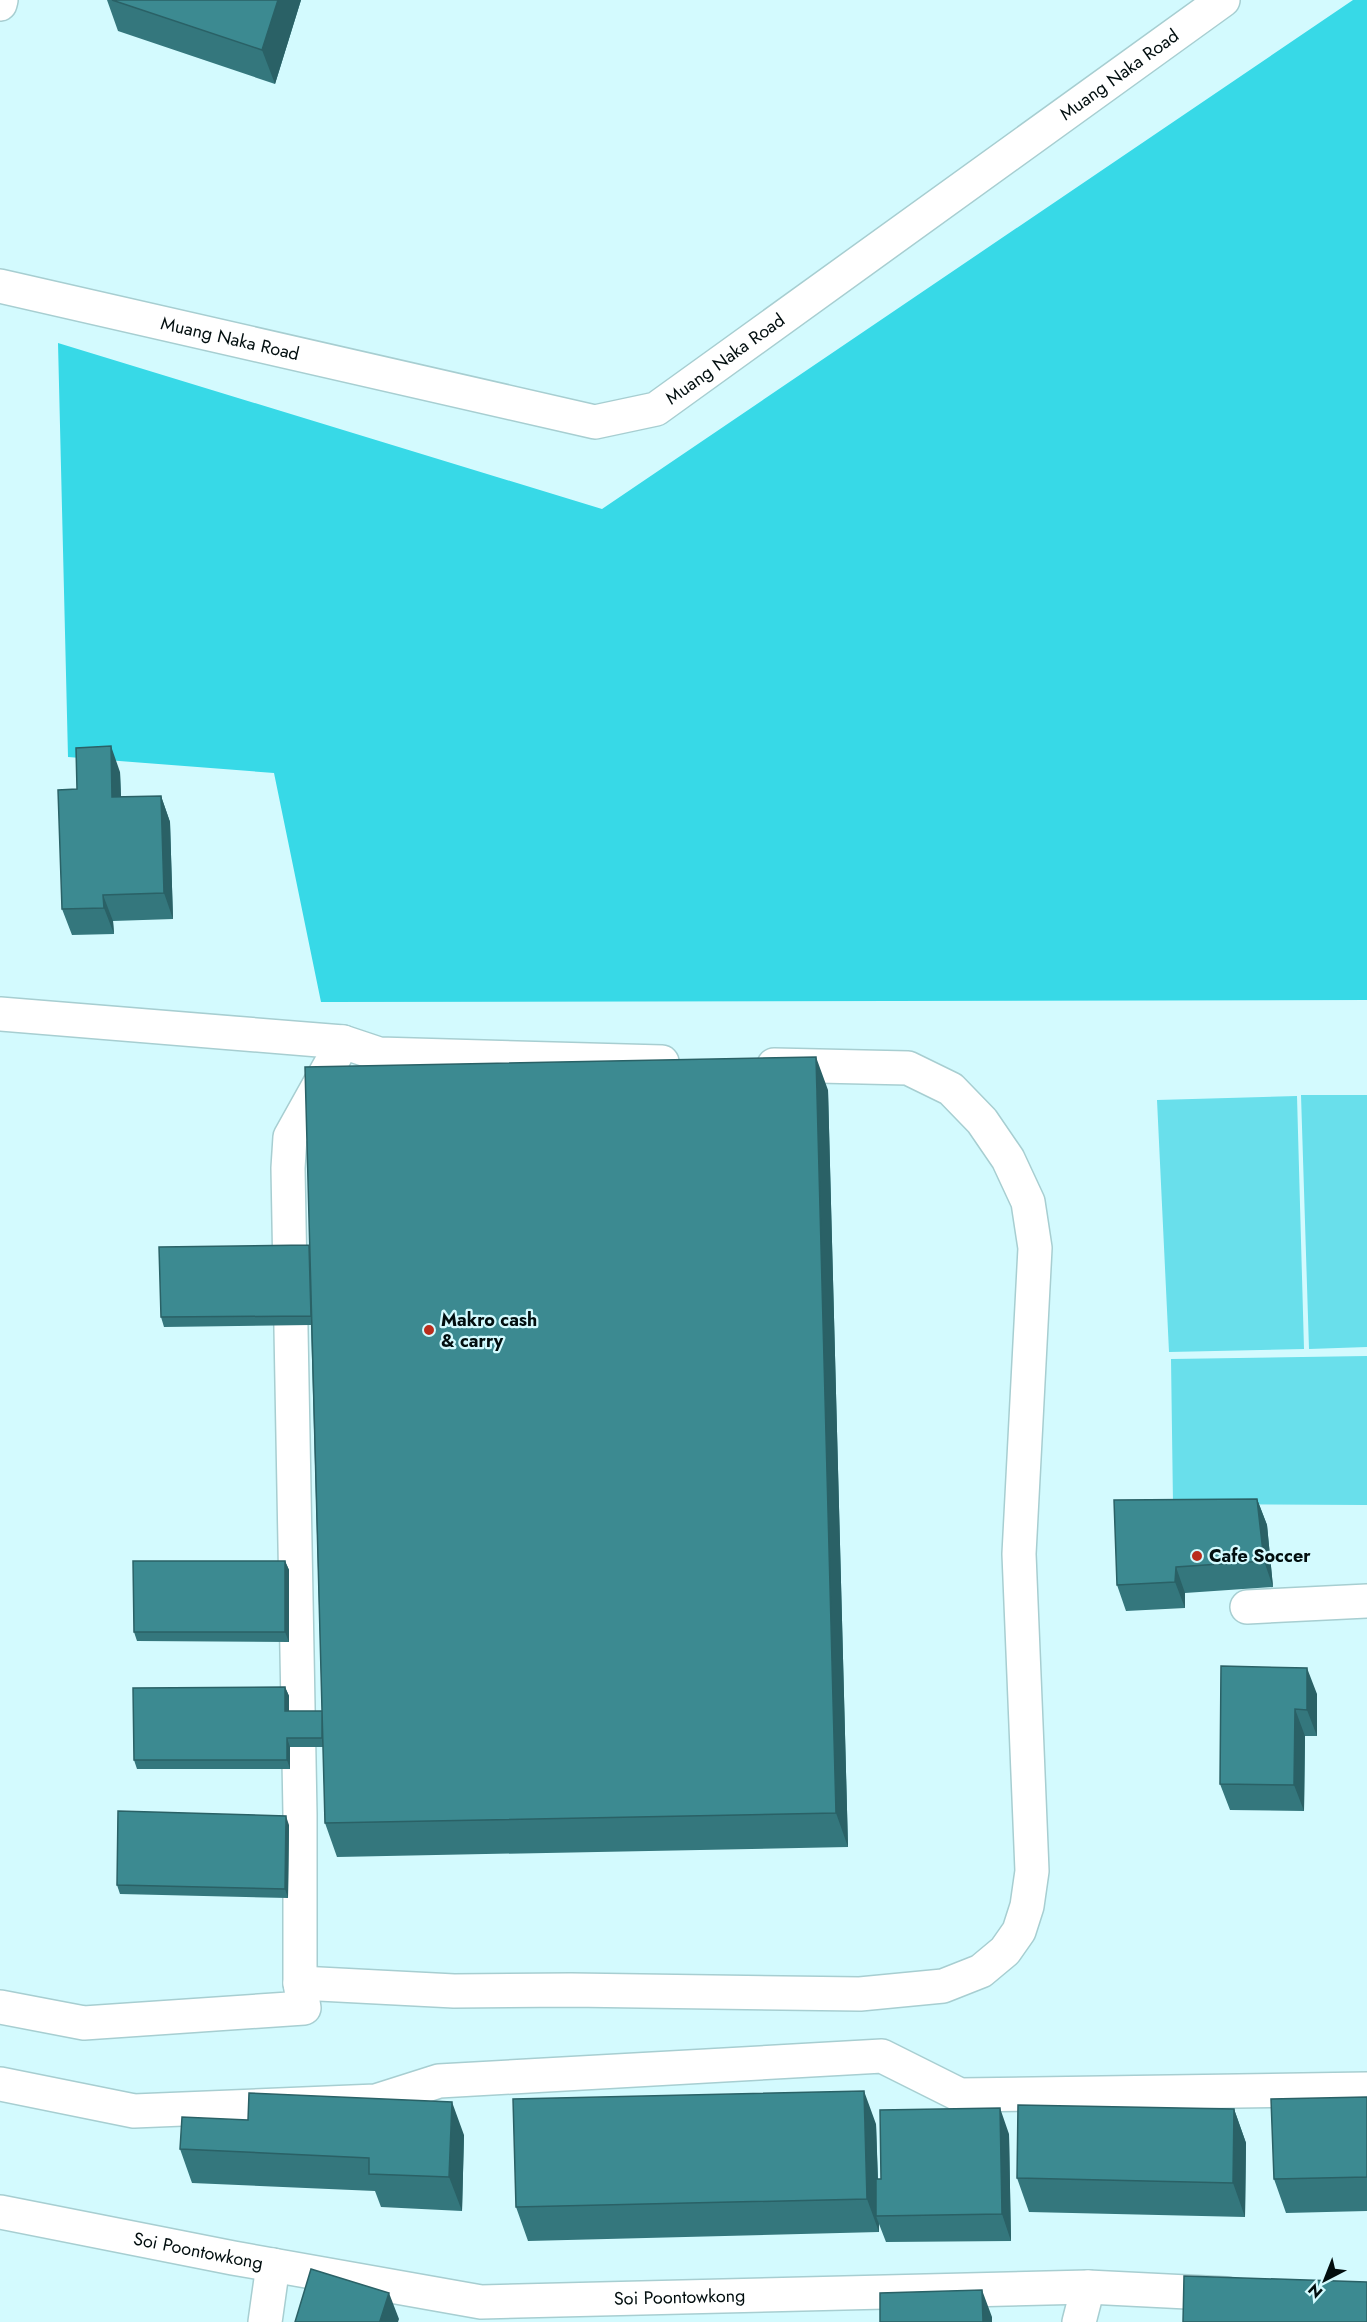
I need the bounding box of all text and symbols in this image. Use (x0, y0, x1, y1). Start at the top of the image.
street label: Muang Naka Road (1054, 23, 1184, 127)
street label: Muang Naka Road (660, 307, 790, 411)
street label: Muang Naka Road (158, 310, 302, 367)
place label: Makro cash & carry (441, 1307, 537, 1354)
marker: Makro cash & carry (422, 1323, 436, 1337)
place label: Cafe Soccer (1209, 1543, 1311, 1569)
marker: Cafe Soccer (1190, 1549, 1204, 1563)
street label: Soi Poontowkong (131, 2226, 265, 2276)
north arrow (1295, 2250, 1355, 2310)
text: N (1303, 2278, 1328, 2304)
street label: Soi Poontowkong (613, 2282, 746, 2312)

